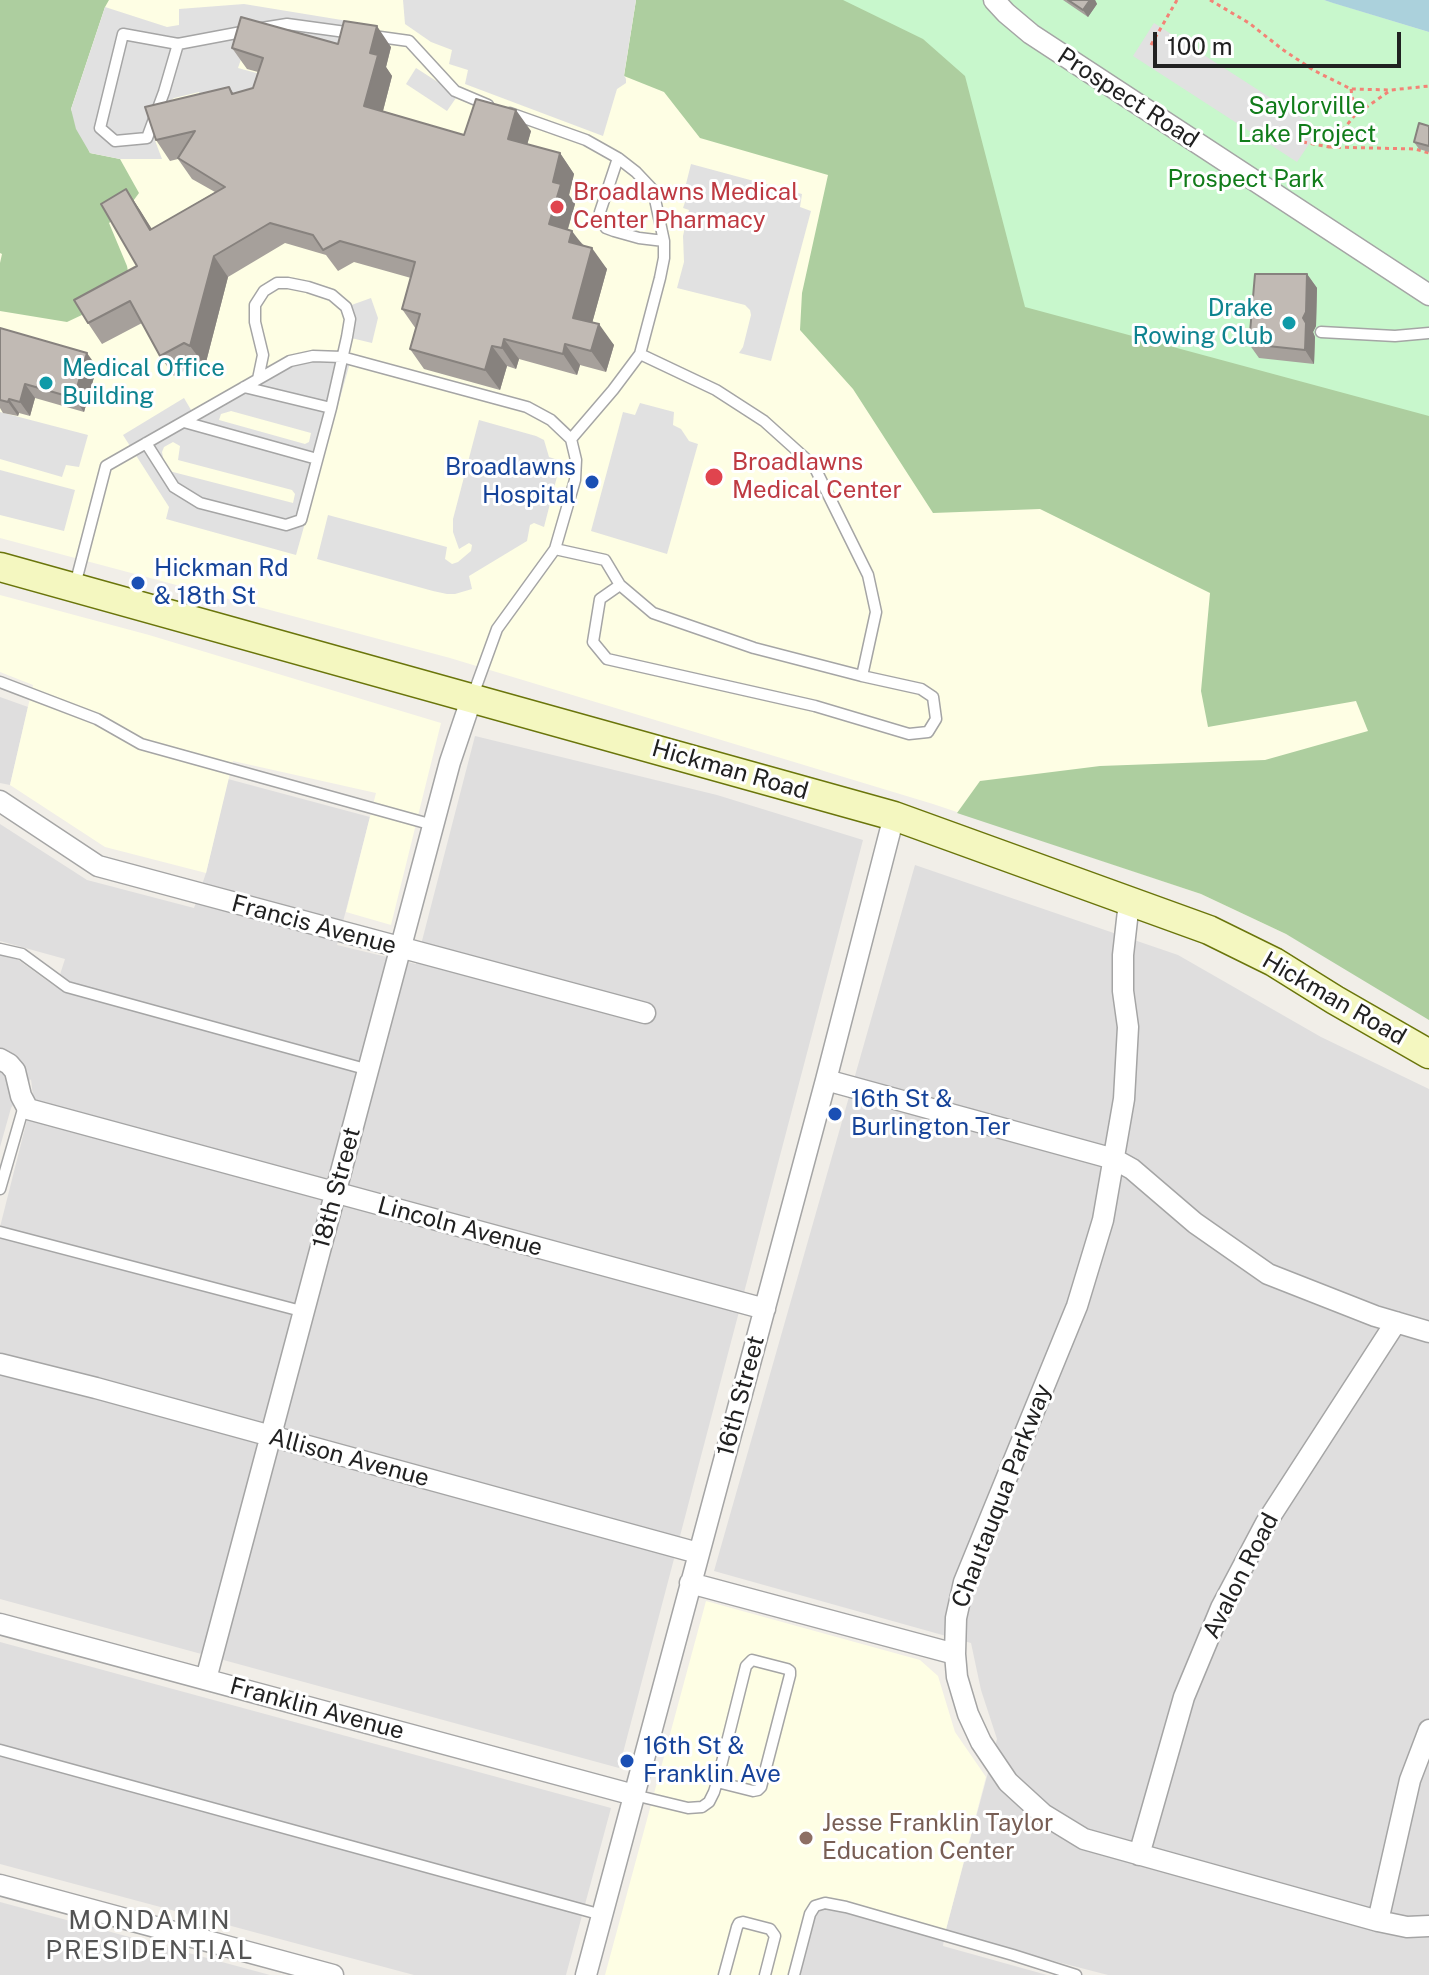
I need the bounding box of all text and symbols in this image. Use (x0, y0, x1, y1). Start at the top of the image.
scale bar (1157, 16, 1405, 66)
text: 100 m (1167, 32, 1233, 60)
street label: Prospect Road (1052, 42, 1204, 154)
park label: Saylorville Lake Project (1238, 93, 1376, 149)
park label: Prospect Park (1168, 166, 1324, 194)
place label: Broadlawns Medical Center Pharmacy (573, 179, 798, 235)
marker: Broadlawns Medical Center Pharmacy (548, 198, 566, 216)
place label: Drake Rowing Club (1133, 295, 1273, 351)
marker: Drake Rowing Club (1280, 314, 1298, 332)
place label: Medical Office Building (62, 355, 225, 411)
marker: Medical Office Building (37, 374, 55, 392)
place label: Broadlawns Medical Center (732, 449, 902, 505)
place label: Broadlawns Hospital (445, 454, 576, 510)
marker: Broadlawns Medical Center (703, 466, 725, 488)
marker: Broadlawns Hospital (583, 473, 601, 491)
place label: Hickman Rd & 18th St (154, 555, 289, 611)
marker: Hickman Rd & 18th St (129, 574, 147, 592)
street label: Hickman Road (649, 734, 811, 806)
street label: Francis Avenue (228, 889, 400, 961)
street label: Hickman Road (1257, 946, 1411, 1052)
place label: 16th St & Burlington Ter (851, 1086, 1011, 1142)
marker: 16th St & Burlington Ter (826, 1105, 844, 1123)
street label: 18th Street (307, 1124, 367, 1252)
street label: Lincoln Avenue (374, 1191, 546, 1263)
street label: 16th Street (711, 1332, 771, 1460)
street label: Chautauqua Parkway (946, 1380, 1058, 1612)
street label: Allison Avenue (266, 1423, 432, 1493)
street label: Avalon Road (1197, 1508, 1285, 1644)
street label: Franklin Avenue (227, 1672, 407, 1746)
place label: 16th St & Franklin Ave (643, 1733, 781, 1789)
marker: 16th St & Franklin Ave (618, 1752, 636, 1770)
place label: Jesse Franklin Taylor Education Center (822, 1810, 1053, 1866)
marker: Jesse Franklin Taylor Education Center (797, 1829, 815, 1847)
district label: MONDAMIN PRESIDENTIAL (45, 1905, 255, 1966)

